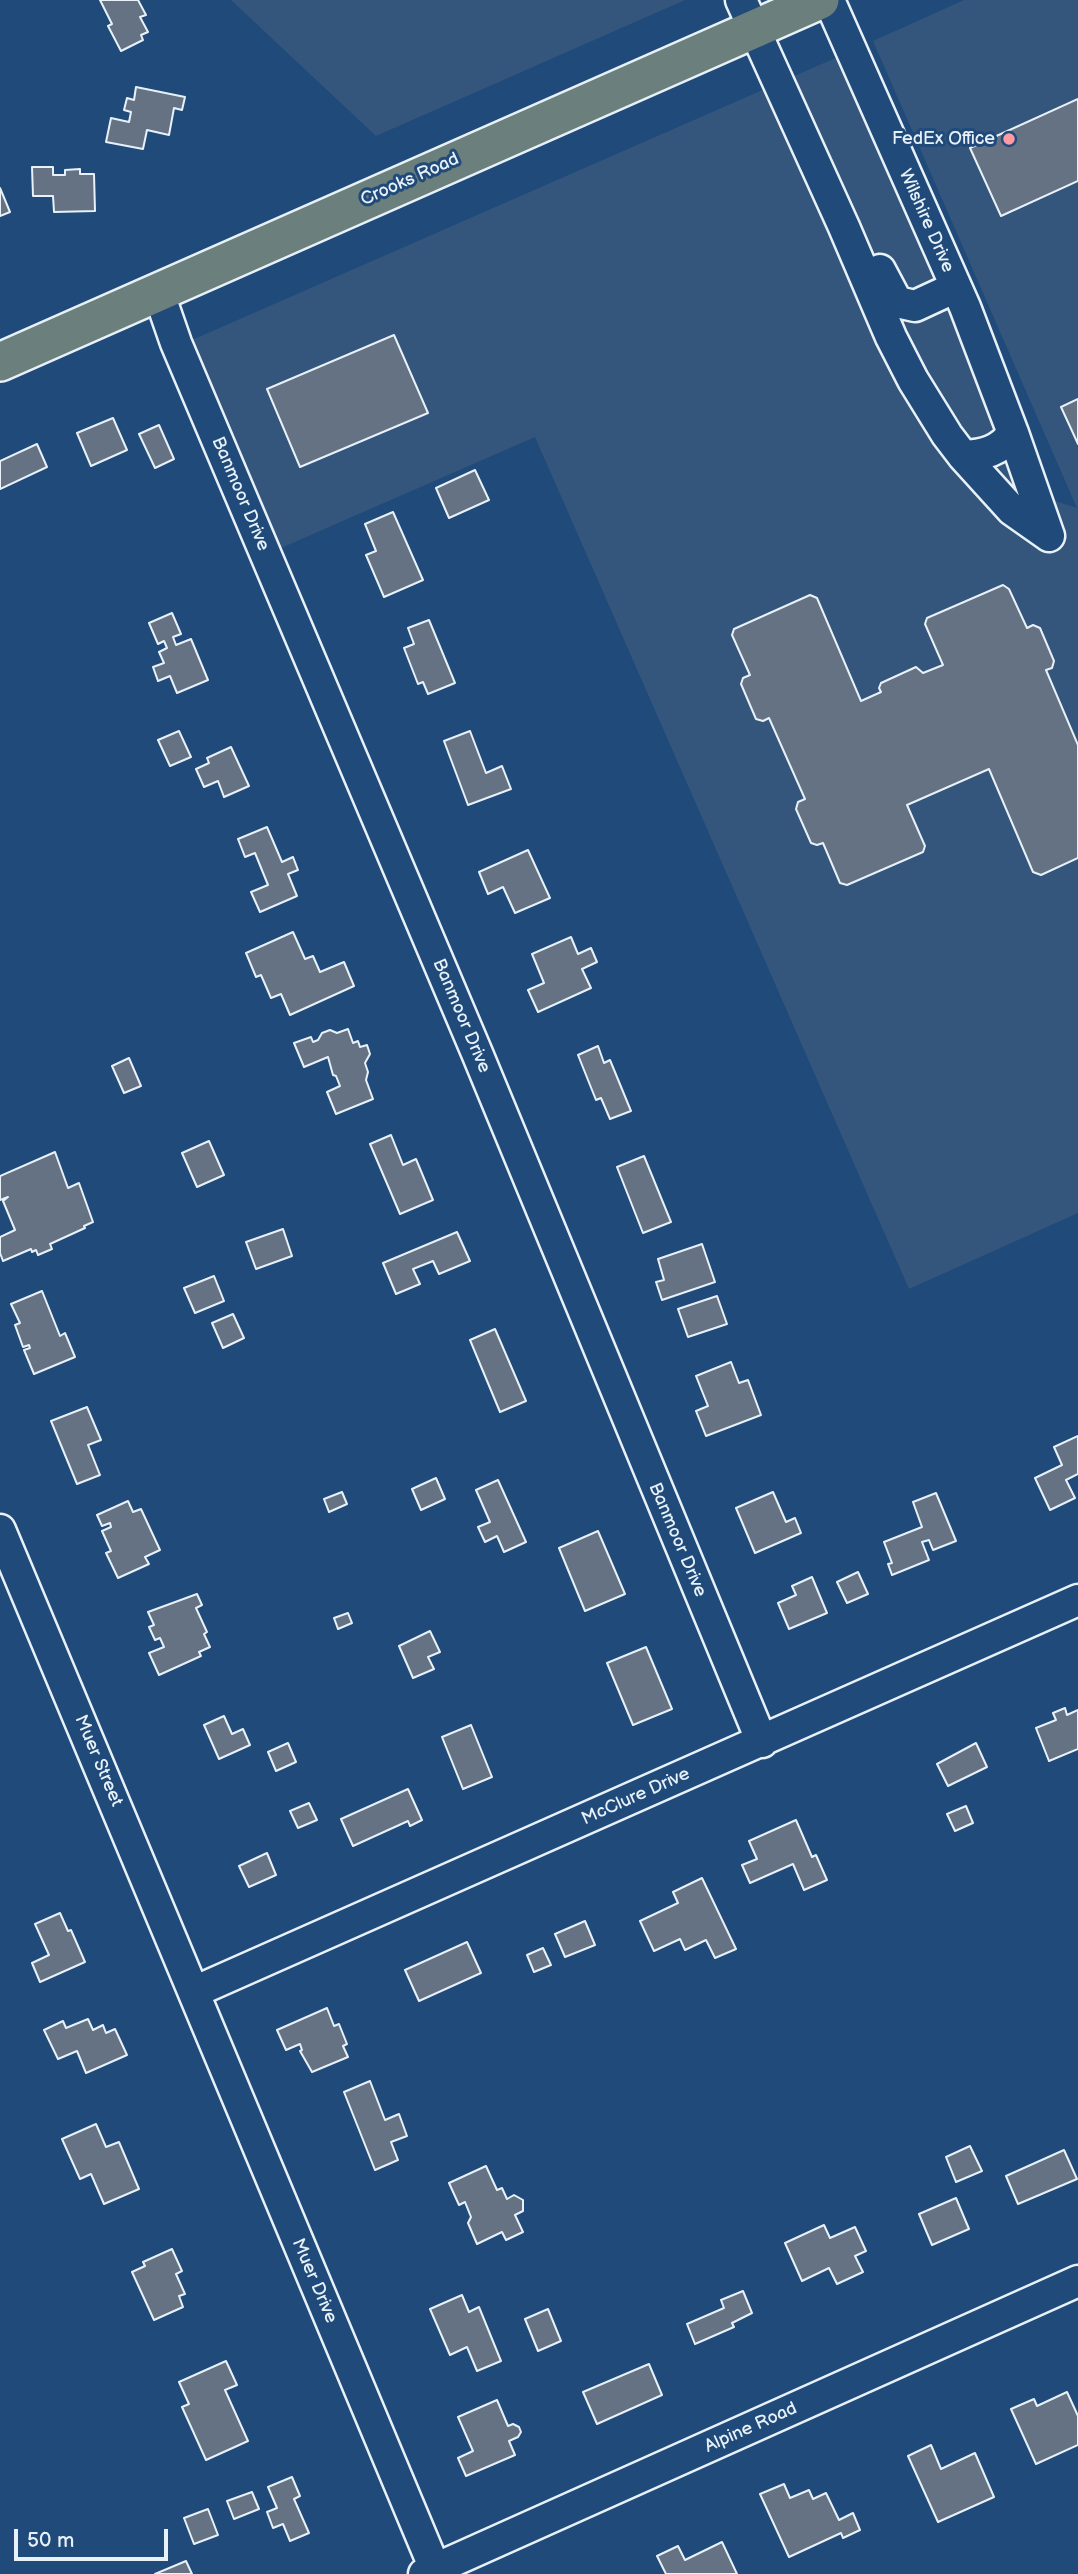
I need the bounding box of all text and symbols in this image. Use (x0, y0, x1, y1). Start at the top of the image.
place label: FedEx Office (892, 128, 995, 150)
marker: FedEx Office (1001, 131, 1017, 147)
street label: Crooks Road (357, 149, 463, 211)
street label: Wilshire Drive (894, 166, 958, 276)
street label: Banmoor Drive (206, 434, 274, 554)
street label: Banmoor Drive (427, 956, 495, 1076)
street label: Banmoor Drive (643, 1480, 711, 1600)
street label: Muer Street (69, 1712, 127, 1810)
street label: McClure Drive (579, 1764, 693, 1830)
street label: Muer Drive (286, 2235, 342, 2327)
street label: Alpine Road (701, 2398, 801, 2458)
scale bar (18, 2514, 172, 2558)
text: 50 m (27, 2528, 74, 2553)

